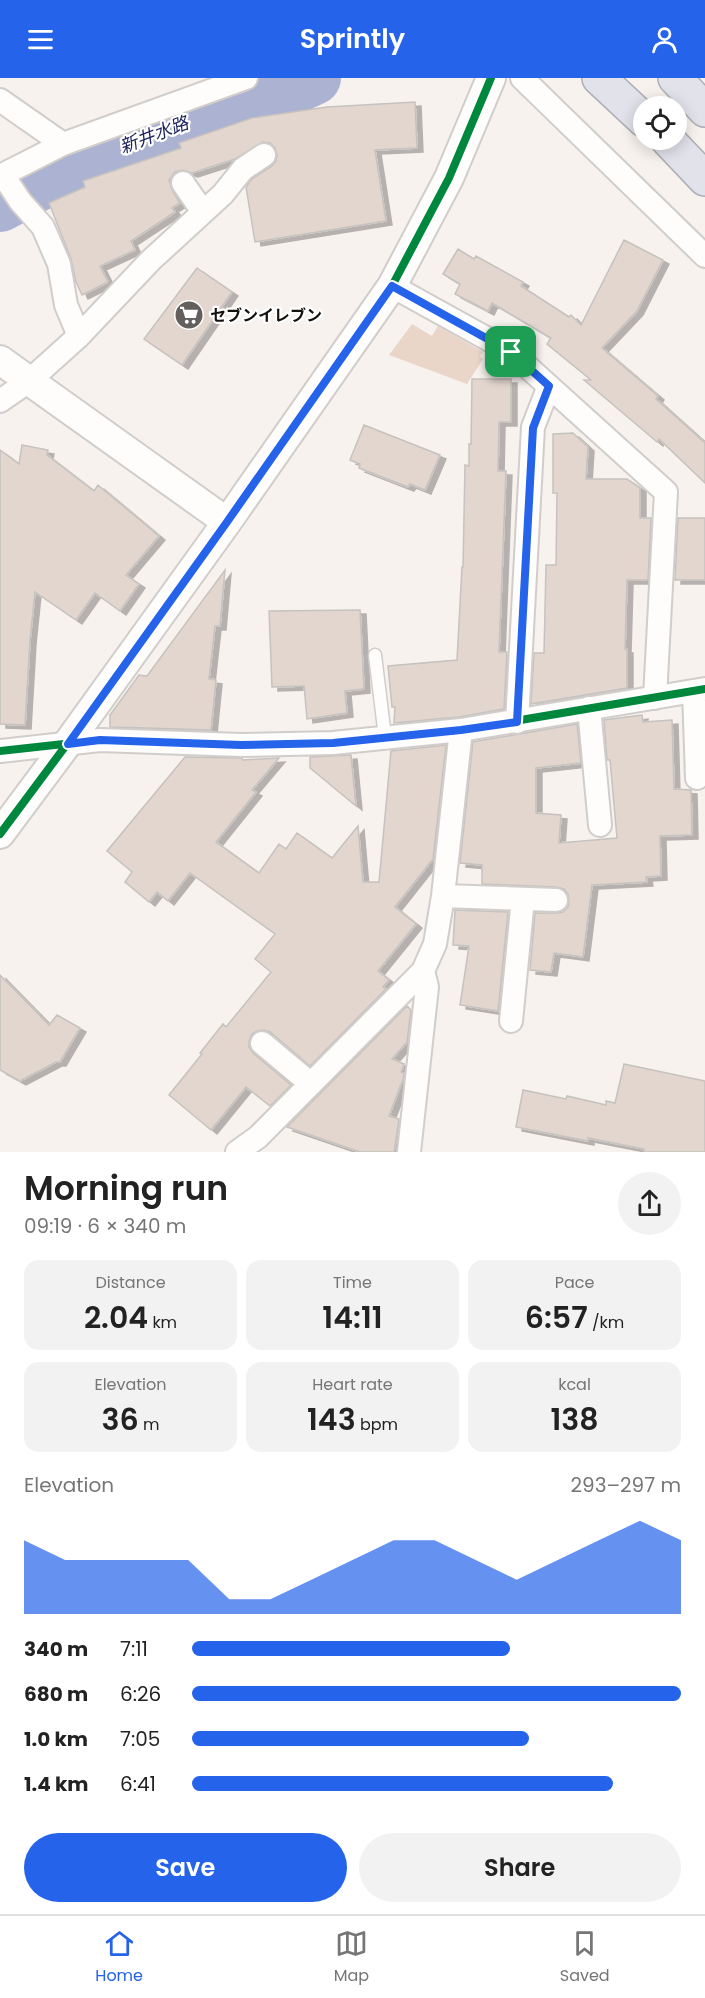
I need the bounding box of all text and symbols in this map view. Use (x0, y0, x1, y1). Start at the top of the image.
text: Sprintly (300, 20, 405, 57)
icon: menu (24, 23, 57, 56)
icon: person (648, 23, 681, 56)
map controls (633, 96, 687, 150)
button: locate (633, 96, 687, 150)
water label: 新井水路 (116, 109, 194, 159)
supermarket icon: セブンイレブン (173, 299, 205, 331)
place label: セブンイレブン (210, 304, 322, 327)
pin (485, 326, 536, 377)
icon: arrive (494, 335, 527, 368)
text: Morning run (24, 1165, 228, 1212)
button: share (618, 1172, 681, 1235)
text: 09:19 · 6 × 340 m (24, 1212, 186, 1240)
text: Distance (95, 1271, 166, 1294)
text: Time (333, 1271, 372, 1294)
text: Pace (555, 1271, 594, 1294)
text: 2.04 (84, 1296, 148, 1339)
text: 14:11 (322, 1296, 383, 1339)
text: 6:57 (525, 1296, 588, 1339)
text: km (148, 1311, 177, 1334)
text: /km (588, 1311, 624, 1334)
text: Elevation (94, 1373, 167, 1396)
text: Heart rate (312, 1373, 393, 1396)
text: kcal (558, 1373, 591, 1396)
text: 36 (102, 1398, 139, 1441)
text: 143 (307, 1398, 356, 1441)
text: 138 (550, 1398, 599, 1441)
text: m (139, 1413, 159, 1436)
text: bpm (356, 1413, 398, 1436)
text: Elevation (24, 1471, 114, 1499)
text: 293–297 m (571, 1471, 681, 1499)
text: 340 m (24, 1635, 88, 1663)
text: 7:11 (120, 1635, 148, 1663)
text: 680 m (24, 1680, 88, 1708)
text: 6:26 (120, 1680, 161, 1708)
text: 1.0 km (24, 1725, 88, 1753)
text: 7:05 (120, 1725, 160, 1753)
text: 1.4 km (24, 1770, 88, 1798)
text: 6:41 (120, 1770, 156, 1798)
button: Save (24, 1833, 347, 1902)
button: Share (359, 1833, 681, 1902)
tab: Home (95, 1927, 143, 1988)
tab: Map (334, 1927, 369, 1988)
tab: Saved (560, 1927, 610, 1988)

